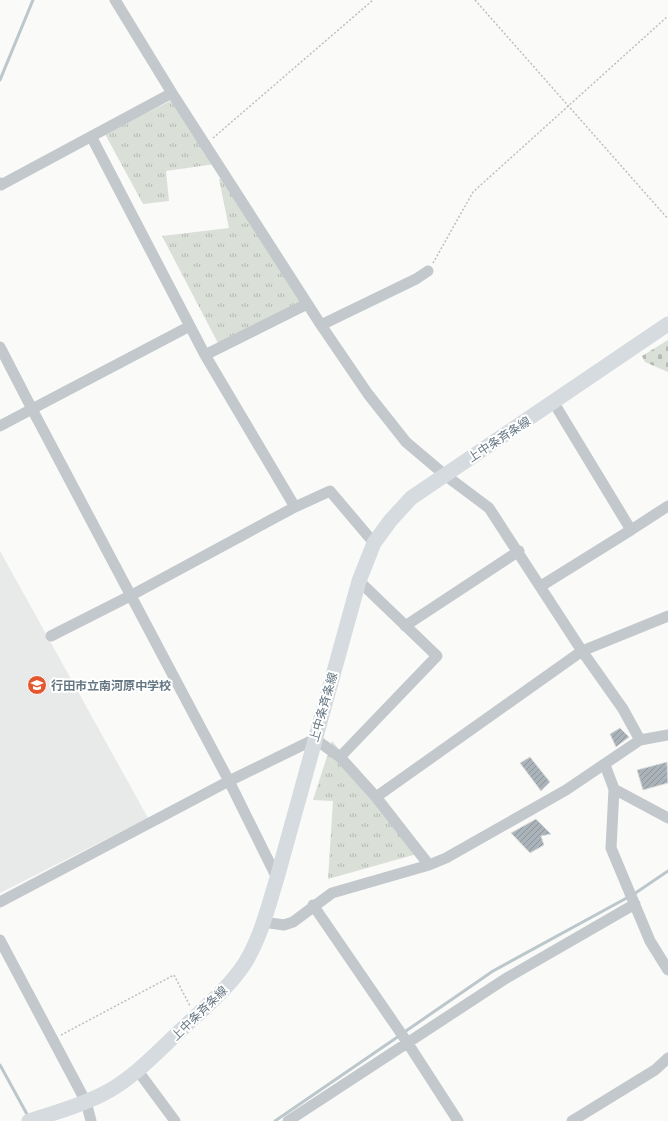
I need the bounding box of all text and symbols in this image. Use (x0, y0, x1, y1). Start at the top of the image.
street label: 上中条斉条線 (465, 413, 533, 465)
street label: 上中条斉条線 (306, 670, 340, 744)
school or university icon: 行田市立南河原中学校 (26, 674, 48, 696)
place label: 行田市立南河原中学校 (51, 678, 171, 693)
street label: 上中条斉条線 (168, 983, 230, 1043)

